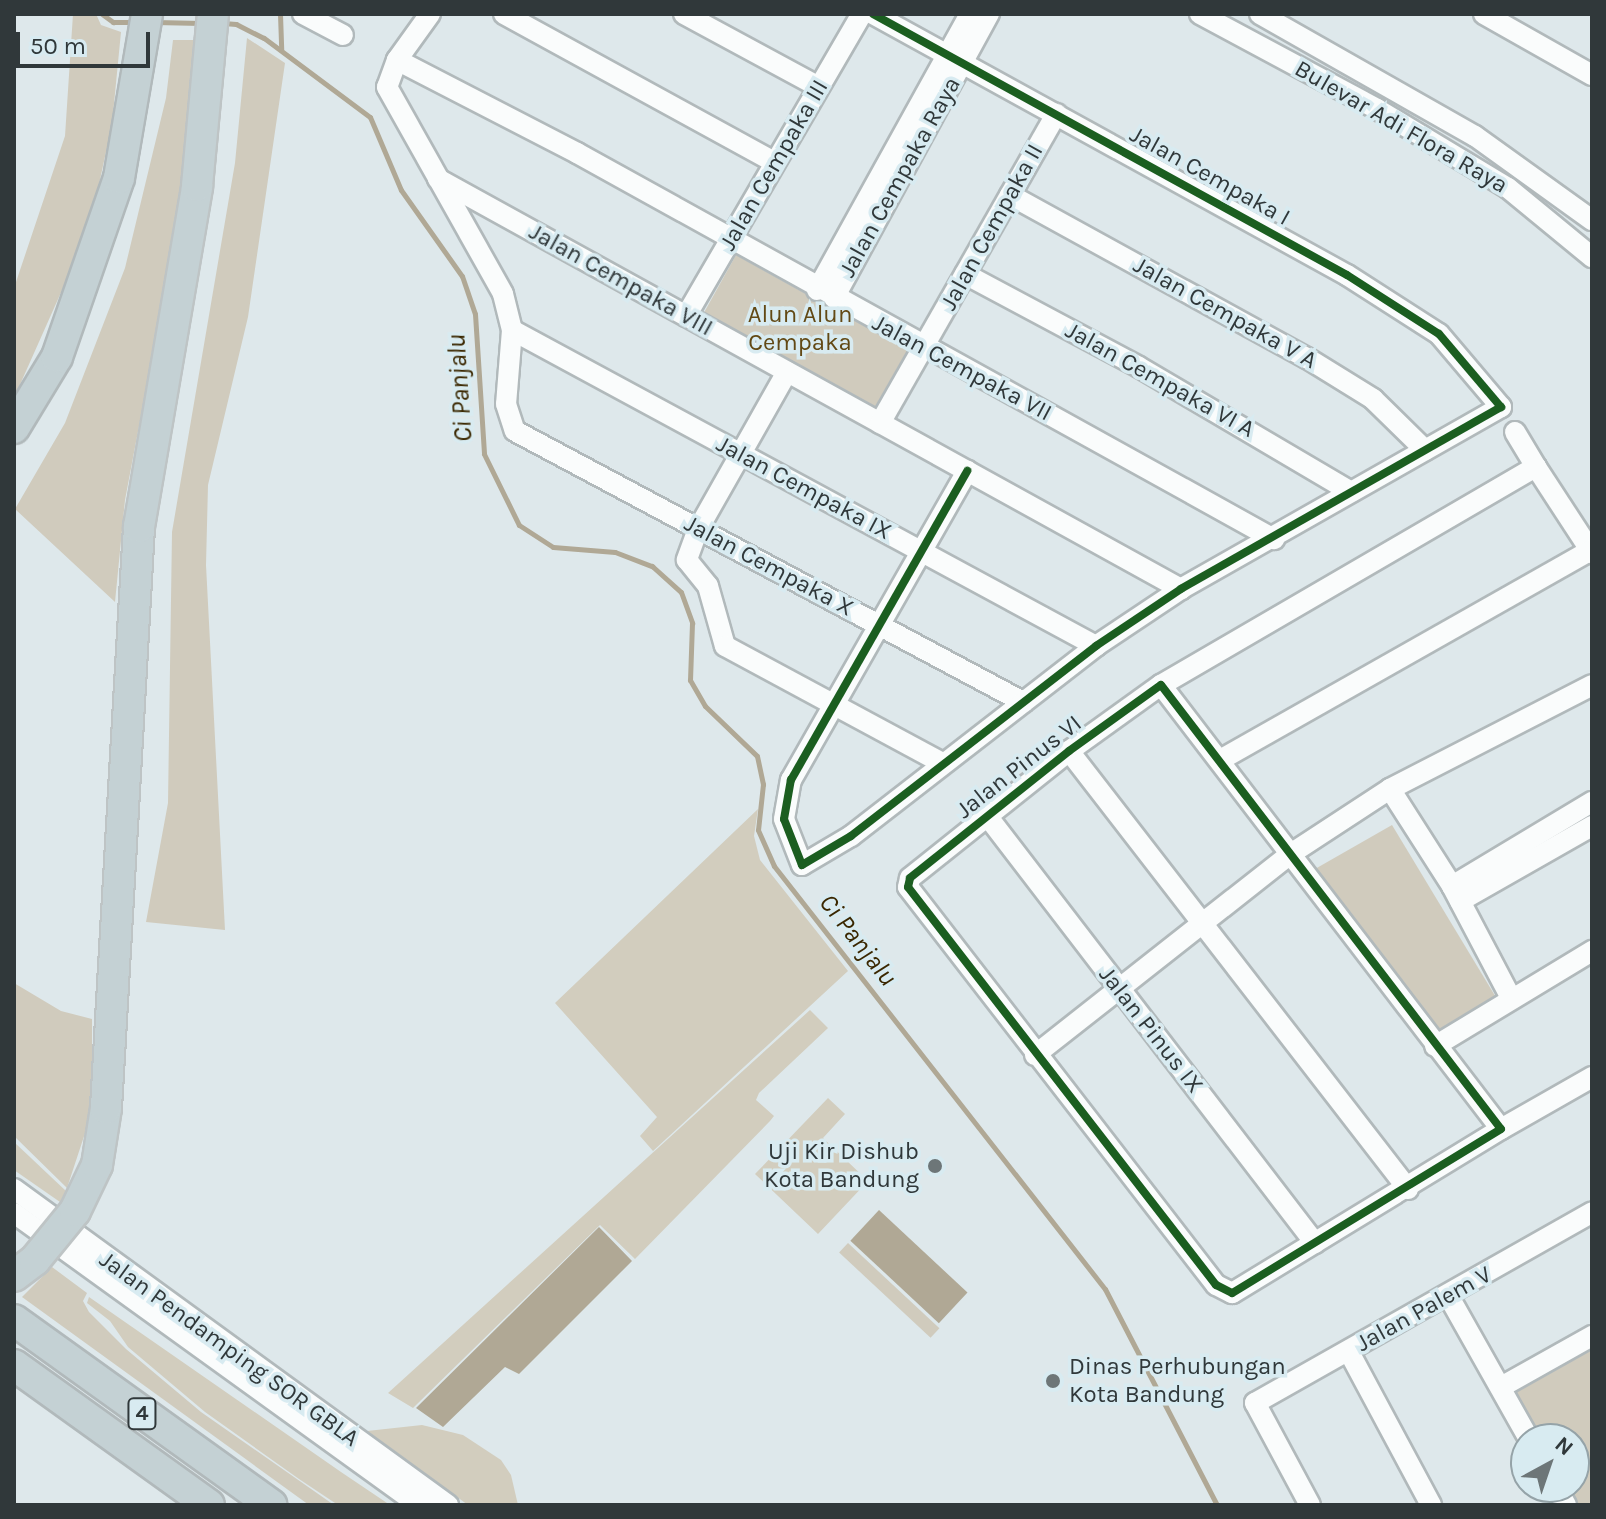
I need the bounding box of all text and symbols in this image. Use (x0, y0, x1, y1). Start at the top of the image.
scale bar (20, 16, 154, 66)
text: 50 m (30, 32, 86, 60)
street label: Bulevar Adi Flora Raya (1289, 54, 1513, 200)
street label: Jalan Cempaka Raya (833, 72, 967, 282)
street label: Jalan Cempaka III (713, 75, 835, 255)
street label: Jalan Cempaka I (1125, 120, 1295, 232)
street label: Jalan Cempaka II (934, 139, 1050, 315)
street label: Jalan Cempaka VIII (524, 218, 718, 342)
street label: Jalan Cempaka V A (1128, 251, 1322, 375)
park label: Alun Alun Cempaka (748, 301, 852, 357)
street label: Jalan Cempaka VII (867, 309, 1057, 427)
street label: Jalan Cempaka VI A (1060, 316, 1260, 444)
water label: Ci Panjalu (441, 333, 479, 443)
street label: Jalan Cempaka IX (711, 430, 897, 546)
street label: Jalan Cempaka X (679, 509, 859, 623)
street label: Jalan Pinus VI (951, 709, 1087, 825)
water label: Ci Panjalu (812, 888, 904, 992)
street label: Jalan Pinus IX (1093, 961, 1209, 1099)
place label: Uji Kir Dishub Kota Bandung (764, 1138, 919, 1194)
marker: Uji Kir Dishub Kota Bandung (926, 1157, 944, 1175)
street label: Jalan Pendamping SOR GBLA (94, 1245, 364, 1453)
street label: Jalan Palem V (1351, 1260, 1497, 1358)
place label: Dinas Perhubungan Kota Bandung (1069, 1353, 1286, 1409)
marker: Dinas Perhubungan Kota Bandung (1044, 1372, 1062, 1390)
road number: 4 (126, 1396, 158, 1432)
north arrow (1510, 1423, 1590, 1503)
text: N (1550, 1431, 1579, 1461)

